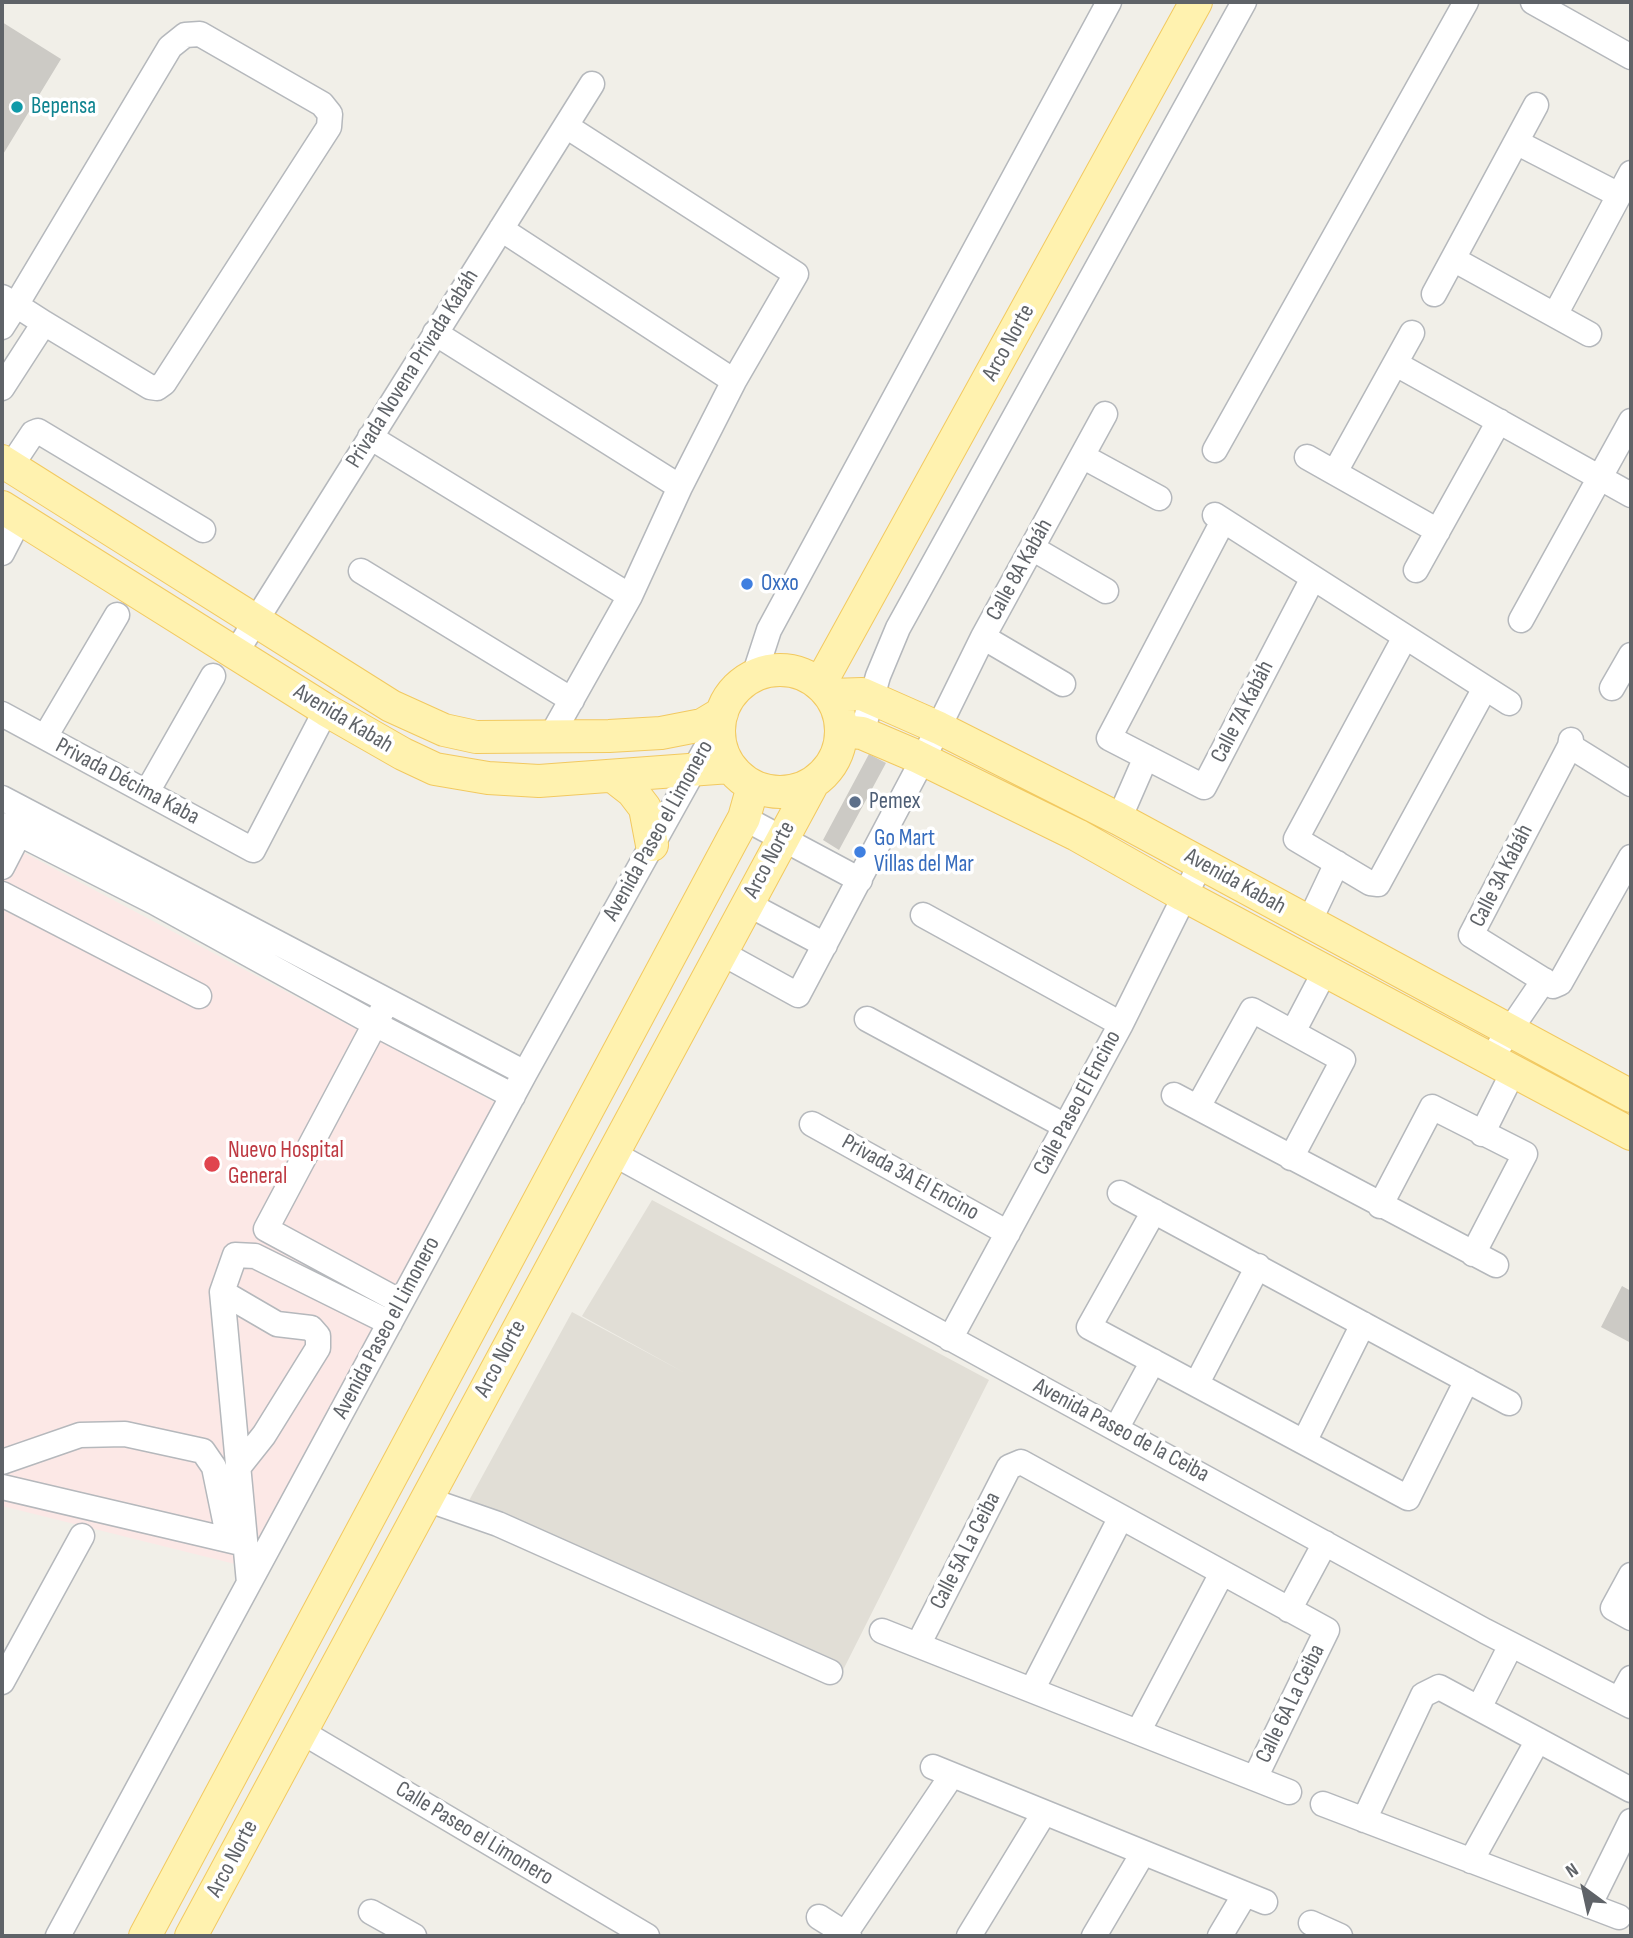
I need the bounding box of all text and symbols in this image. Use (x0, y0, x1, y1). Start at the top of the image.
place label: Bepensa (31, 93, 96, 121)
marker: Bepensa (9, 99, 25, 115)
street label: Privada Novena Privada Kabáh (341, 265, 485, 473)
street label: Arco Norte (977, 300, 1041, 386)
street label: Calle 8A Kabáh (981, 514, 1059, 626)
place label: Oxxo (761, 570, 799, 598)
marker: Oxxo (739, 576, 755, 592)
street label: Calle 7A Kabáh (1206, 656, 1280, 768)
street label: Avenida Kabah (288, 679, 398, 759)
street label: Privada Décima Kaba (50, 733, 204, 831)
street label: Avenida Paseo el Limonero (598, 736, 720, 926)
place label: Pemex (869, 788, 920, 816)
marker: Pemex (847, 794, 863, 810)
street label: Arco Norte (738, 817, 802, 903)
street label: Calle 3A Kabáh (1464, 820, 1540, 932)
place label: Go Mart Villas del Mar (874, 825, 974, 879)
street label: Avenida Kabah (1180, 843, 1290, 921)
marker: Go Mart Villas del Mar (852, 844, 868, 860)
street label: Calle Paseo El Encino (1028, 1026, 1128, 1180)
street label: Privada 3A El Encino (836, 1129, 984, 1227)
place label: Nuevo Hospital General (228, 1137, 344, 1191)
marker: Nuevo Hospital General (202, 1154, 222, 1174)
street label: Avenida Paseo el Limonero (327, 1232, 447, 1424)
street label: Arco Norte (469, 1316, 533, 1402)
street label: Avenida Paseo de la Ceiba (1028, 1373, 1214, 1489)
street label: Calle 5A La Ceiba (925, 1488, 1007, 1614)
street label: Calle 6A La Ceiba (1250, 1640, 1332, 1768)
street label: Calle Paseo el Limonero (390, 1776, 558, 1892)
street label: Arco Norte (201, 1816, 265, 1902)
north arrow (1549, 1854, 1619, 1924)
text: N (1562, 1859, 1583, 1883)

